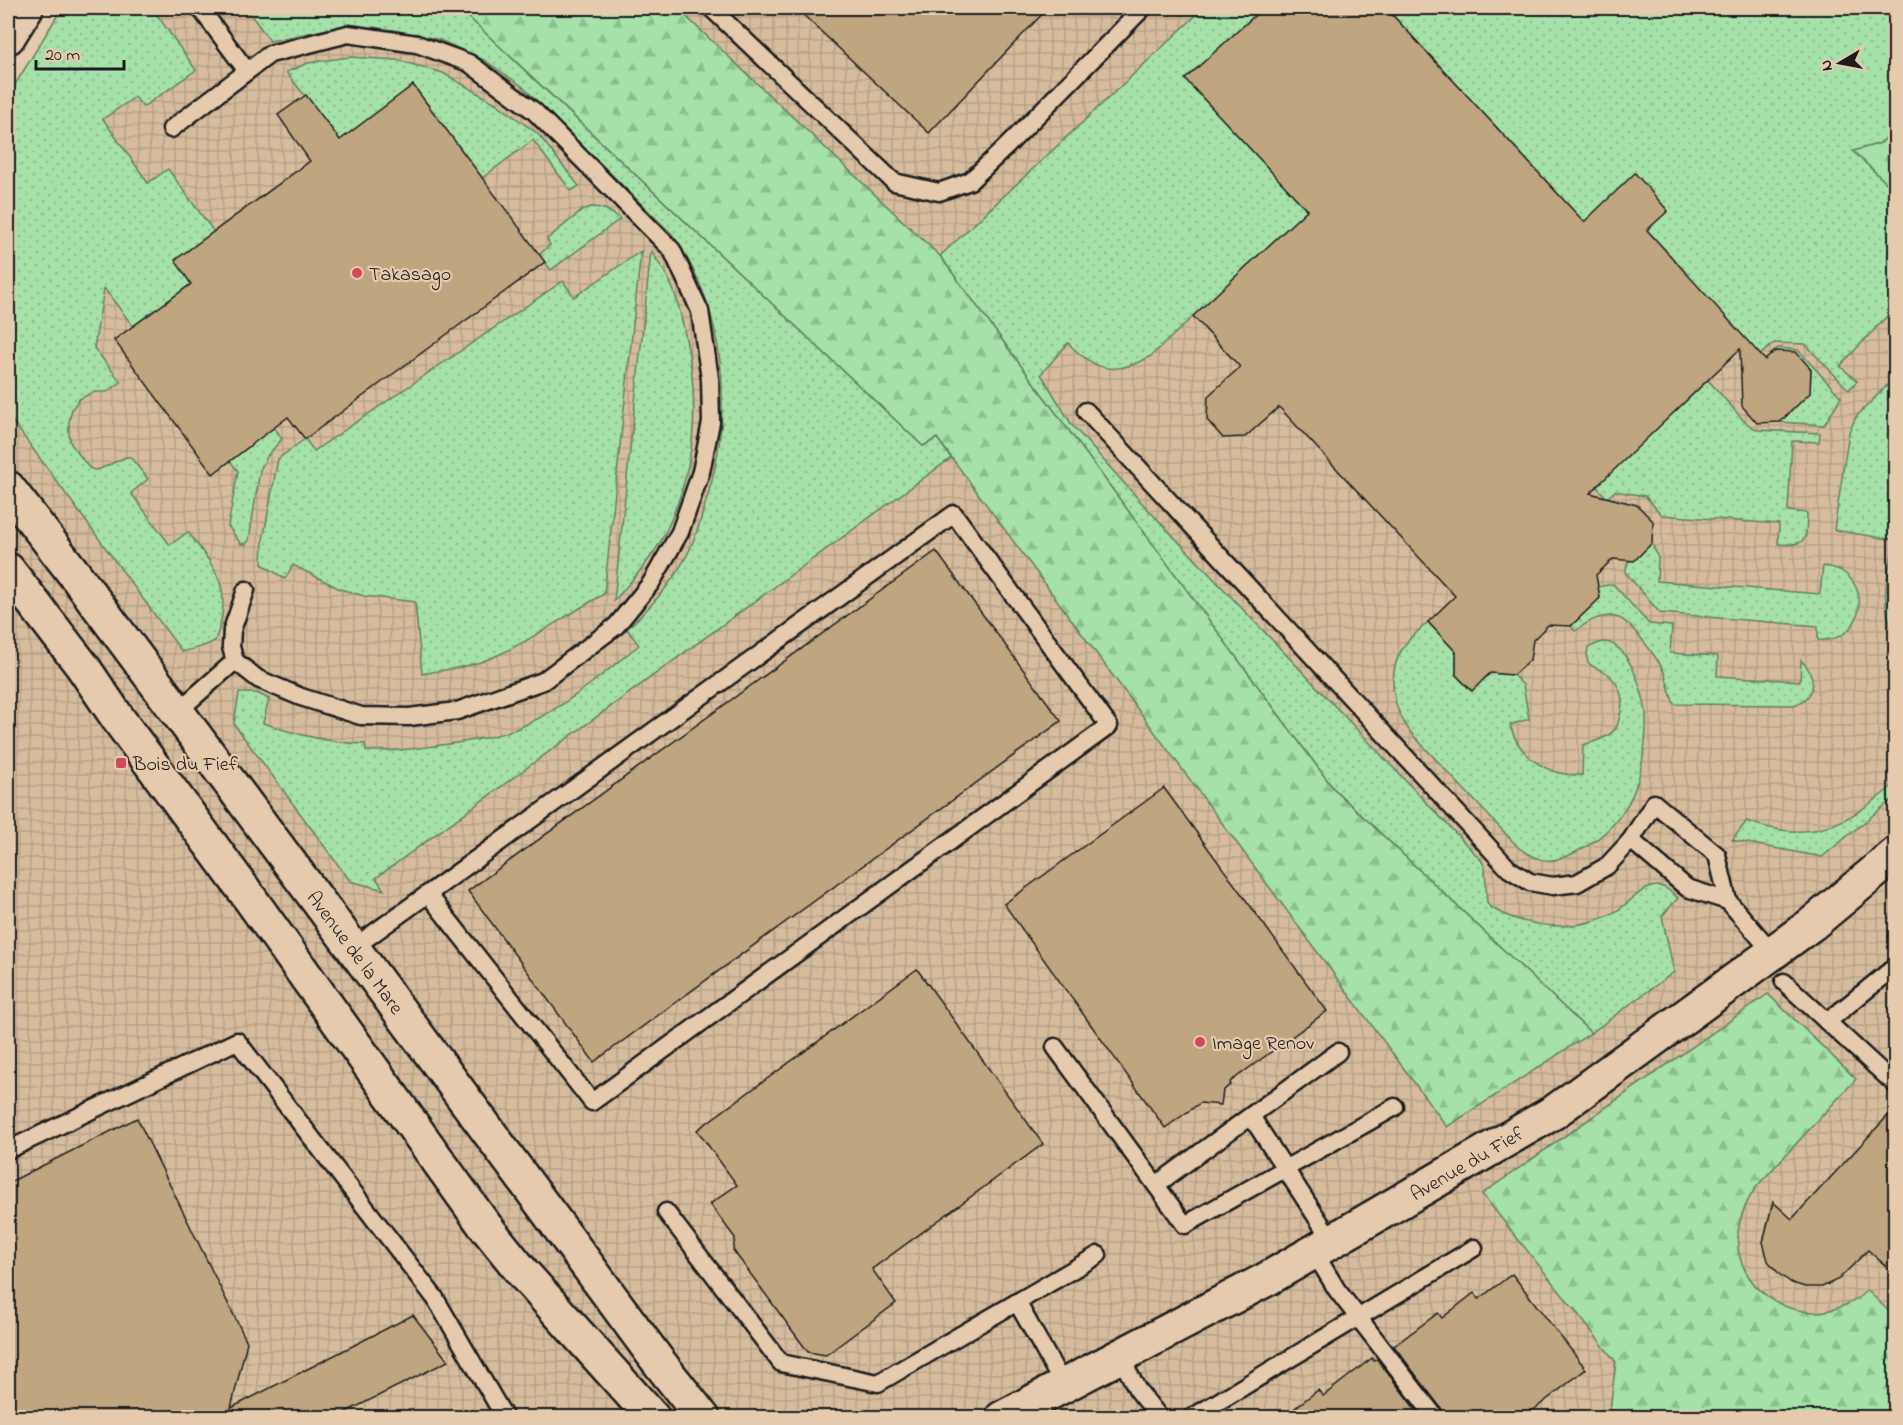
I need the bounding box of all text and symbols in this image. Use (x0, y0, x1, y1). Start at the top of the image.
scale bar (36, 33, 124, 71)
north arrow (1810, 33, 1870, 93)
text: 20 m (45, 43, 80, 69)
text: N (1814, 58, 1840, 73)
place label: Takasago (369, 261, 451, 291)
marker: Takasago (350, 266, 364, 280)
place label: Bois du Fief (132, 751, 239, 780)
marker: Bois du Fief (114, 756, 128, 770)
street label: Avenue de la Mare (298, 886, 409, 1021)
place label: Image Renov (1212, 1030, 1314, 1060)
marker: Image Renov (1193, 1035, 1207, 1049)
street label: Avenue du Fief (1405, 1120, 1531, 1210)

